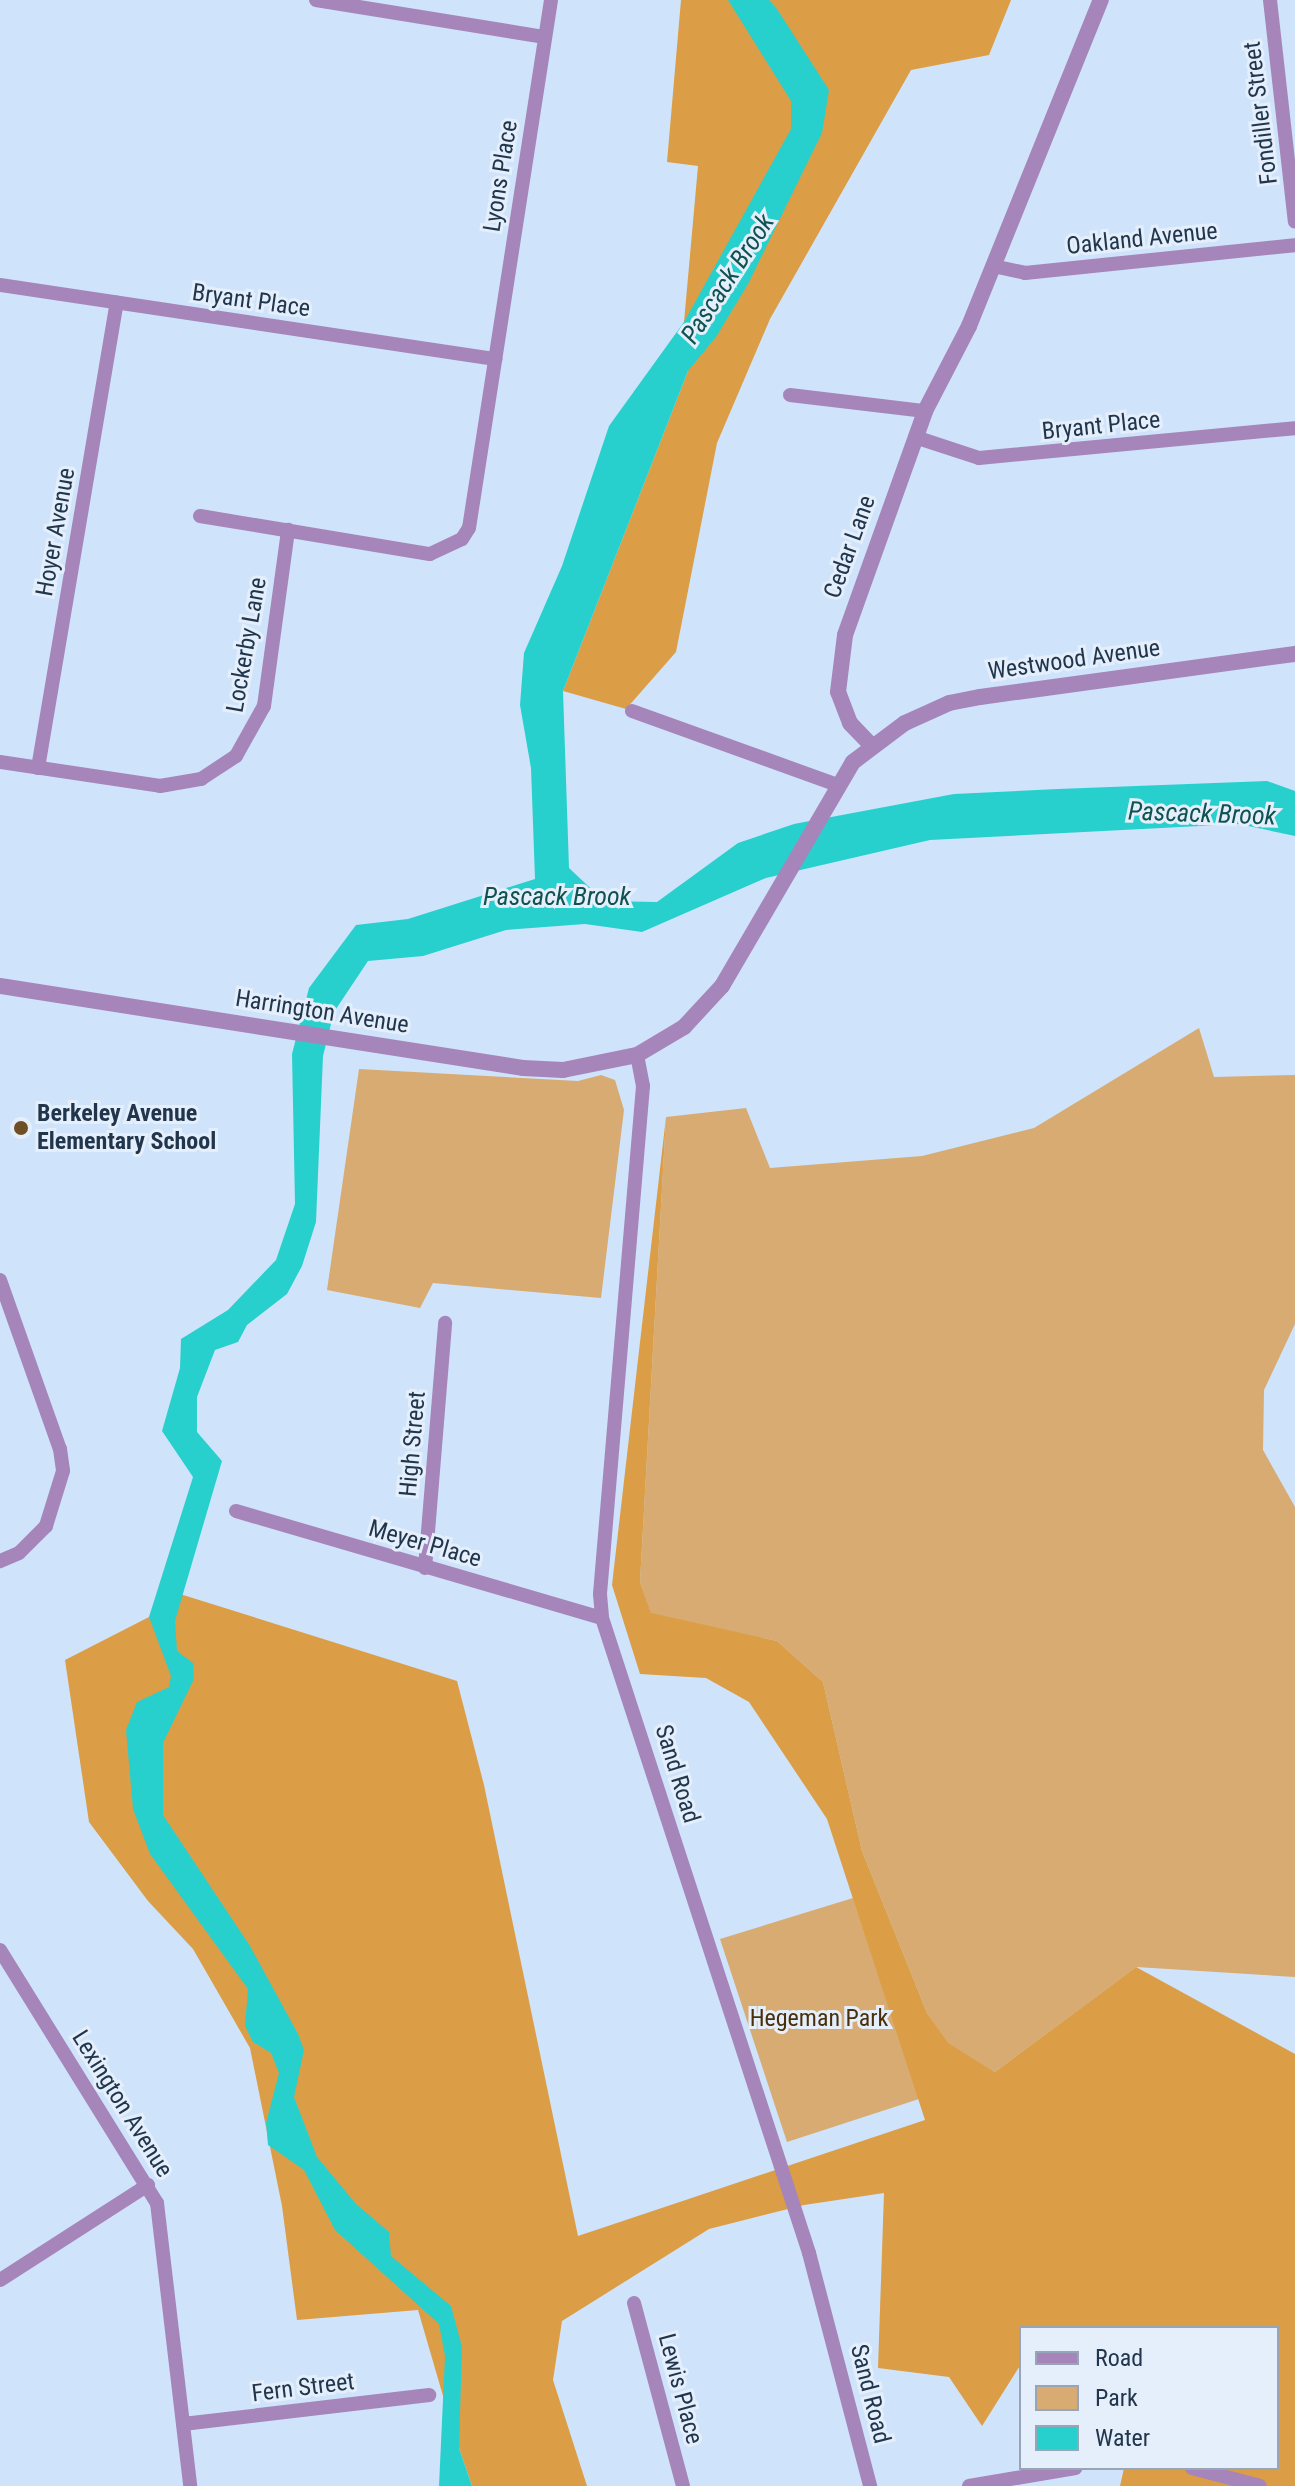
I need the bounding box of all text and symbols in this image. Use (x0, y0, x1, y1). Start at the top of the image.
street label: Fondiller Street (1238, 40, 1284, 186)
street label: Lyons Place (478, 118, 524, 234)
water label: Pascack Brook (675, 208, 781, 350)
street label: Oakland Avenue (1065, 217, 1219, 261)
street label: Bryant Place (190, 278, 312, 324)
street label: Bryant Place (1040, 405, 1162, 447)
street label: Hoyer Avenue (31, 466, 81, 598)
street label: Cedar Lane (818, 492, 882, 602)
street label: Lockerby Lane (221, 575, 273, 715)
street label: Westwood Avenue (986, 634, 1162, 686)
water label: Pascack Brook (1128, 796, 1276, 832)
water label: Pascack Brook (483, 881, 631, 913)
street label: Harrington Avenue (233, 984, 411, 1040)
place label: Berkeley Avenue Elementary School (37, 1100, 216, 1156)
marker: Berkeley Avenue Elementary School (12, 1119, 30, 1137)
street label: High Street (394, 1390, 432, 1498)
street label: Meyer Place (365, 1514, 485, 1574)
street label: Sand Road (648, 1721, 706, 1827)
park label: Hegeman Park (750, 2005, 888, 2033)
street label: Lexington Avenue (65, 2025, 179, 2183)
legend (1019, 2326, 1279, 2470)
street label: Lewis Place (651, 2331, 709, 2447)
street label: Sand Road (844, 2341, 896, 2447)
text: Road (1095, 2344, 1143, 2372)
street label: Fern Street (250, 2367, 356, 2409)
text: Park (1095, 2384, 1138, 2412)
text: Water (1095, 2424, 1150, 2452)

